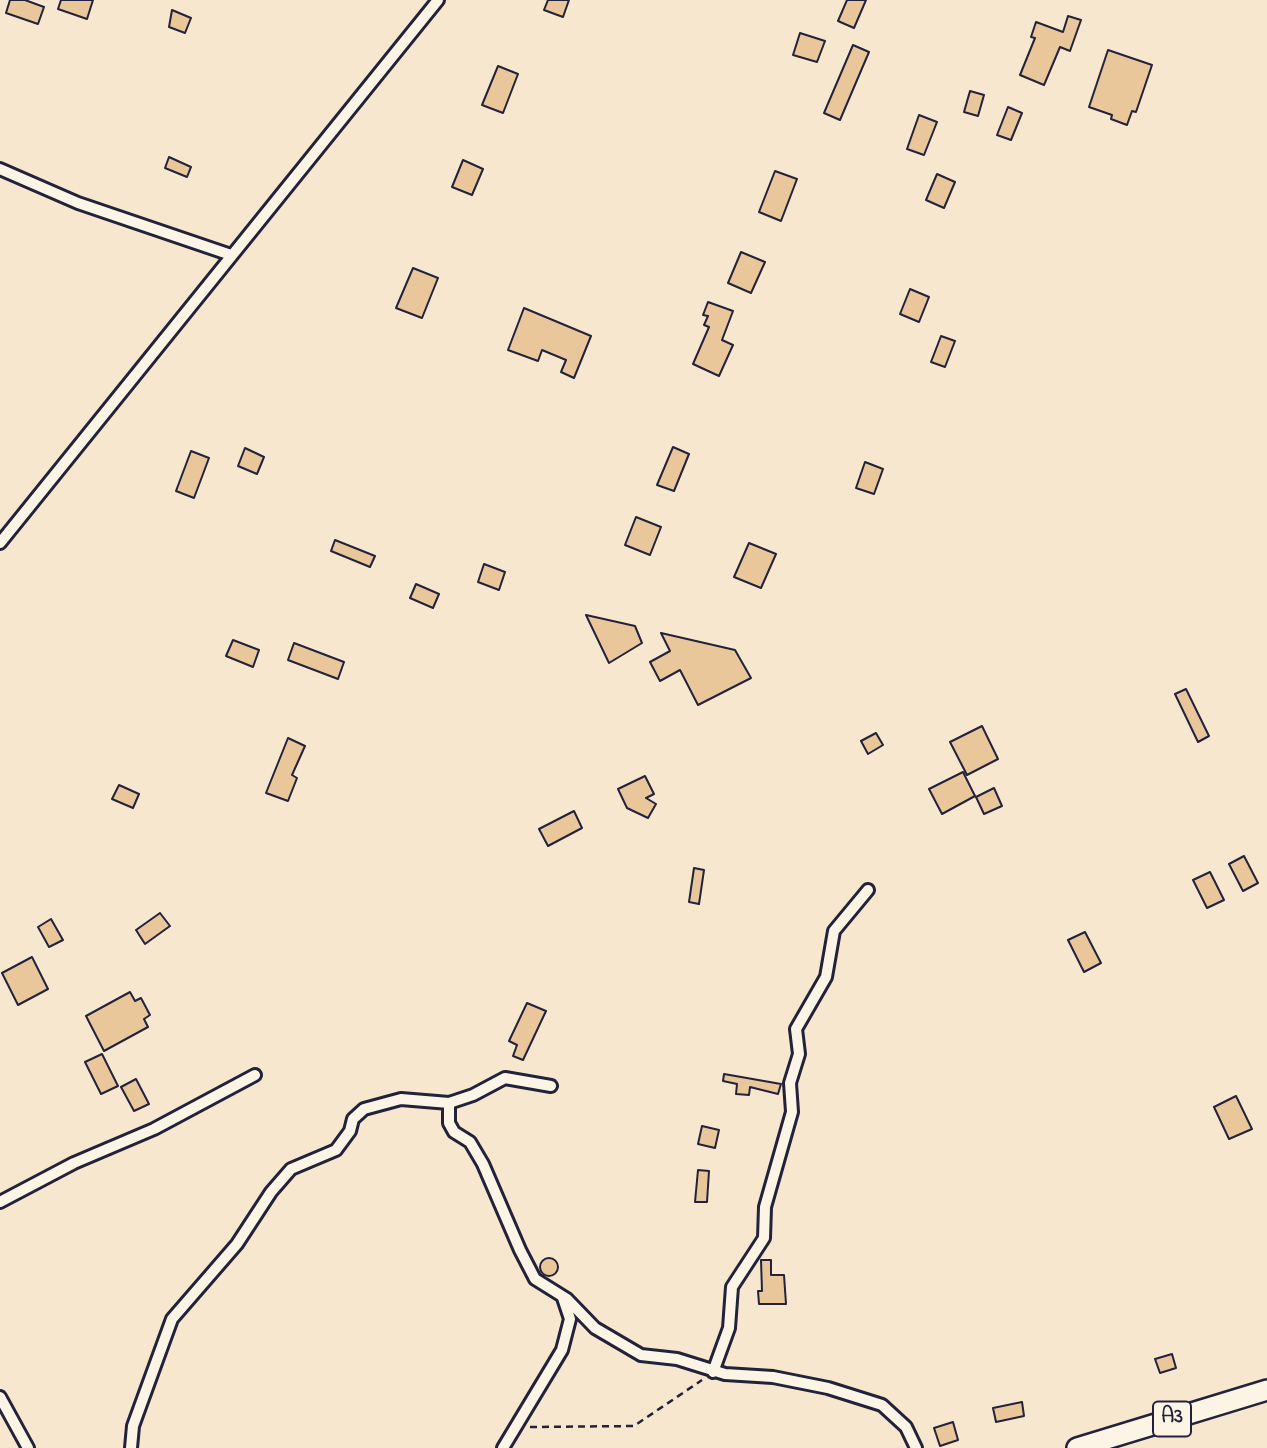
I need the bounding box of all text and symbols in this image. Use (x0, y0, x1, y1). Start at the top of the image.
road number: A3 (1153, 1402, 1191, 1436)

